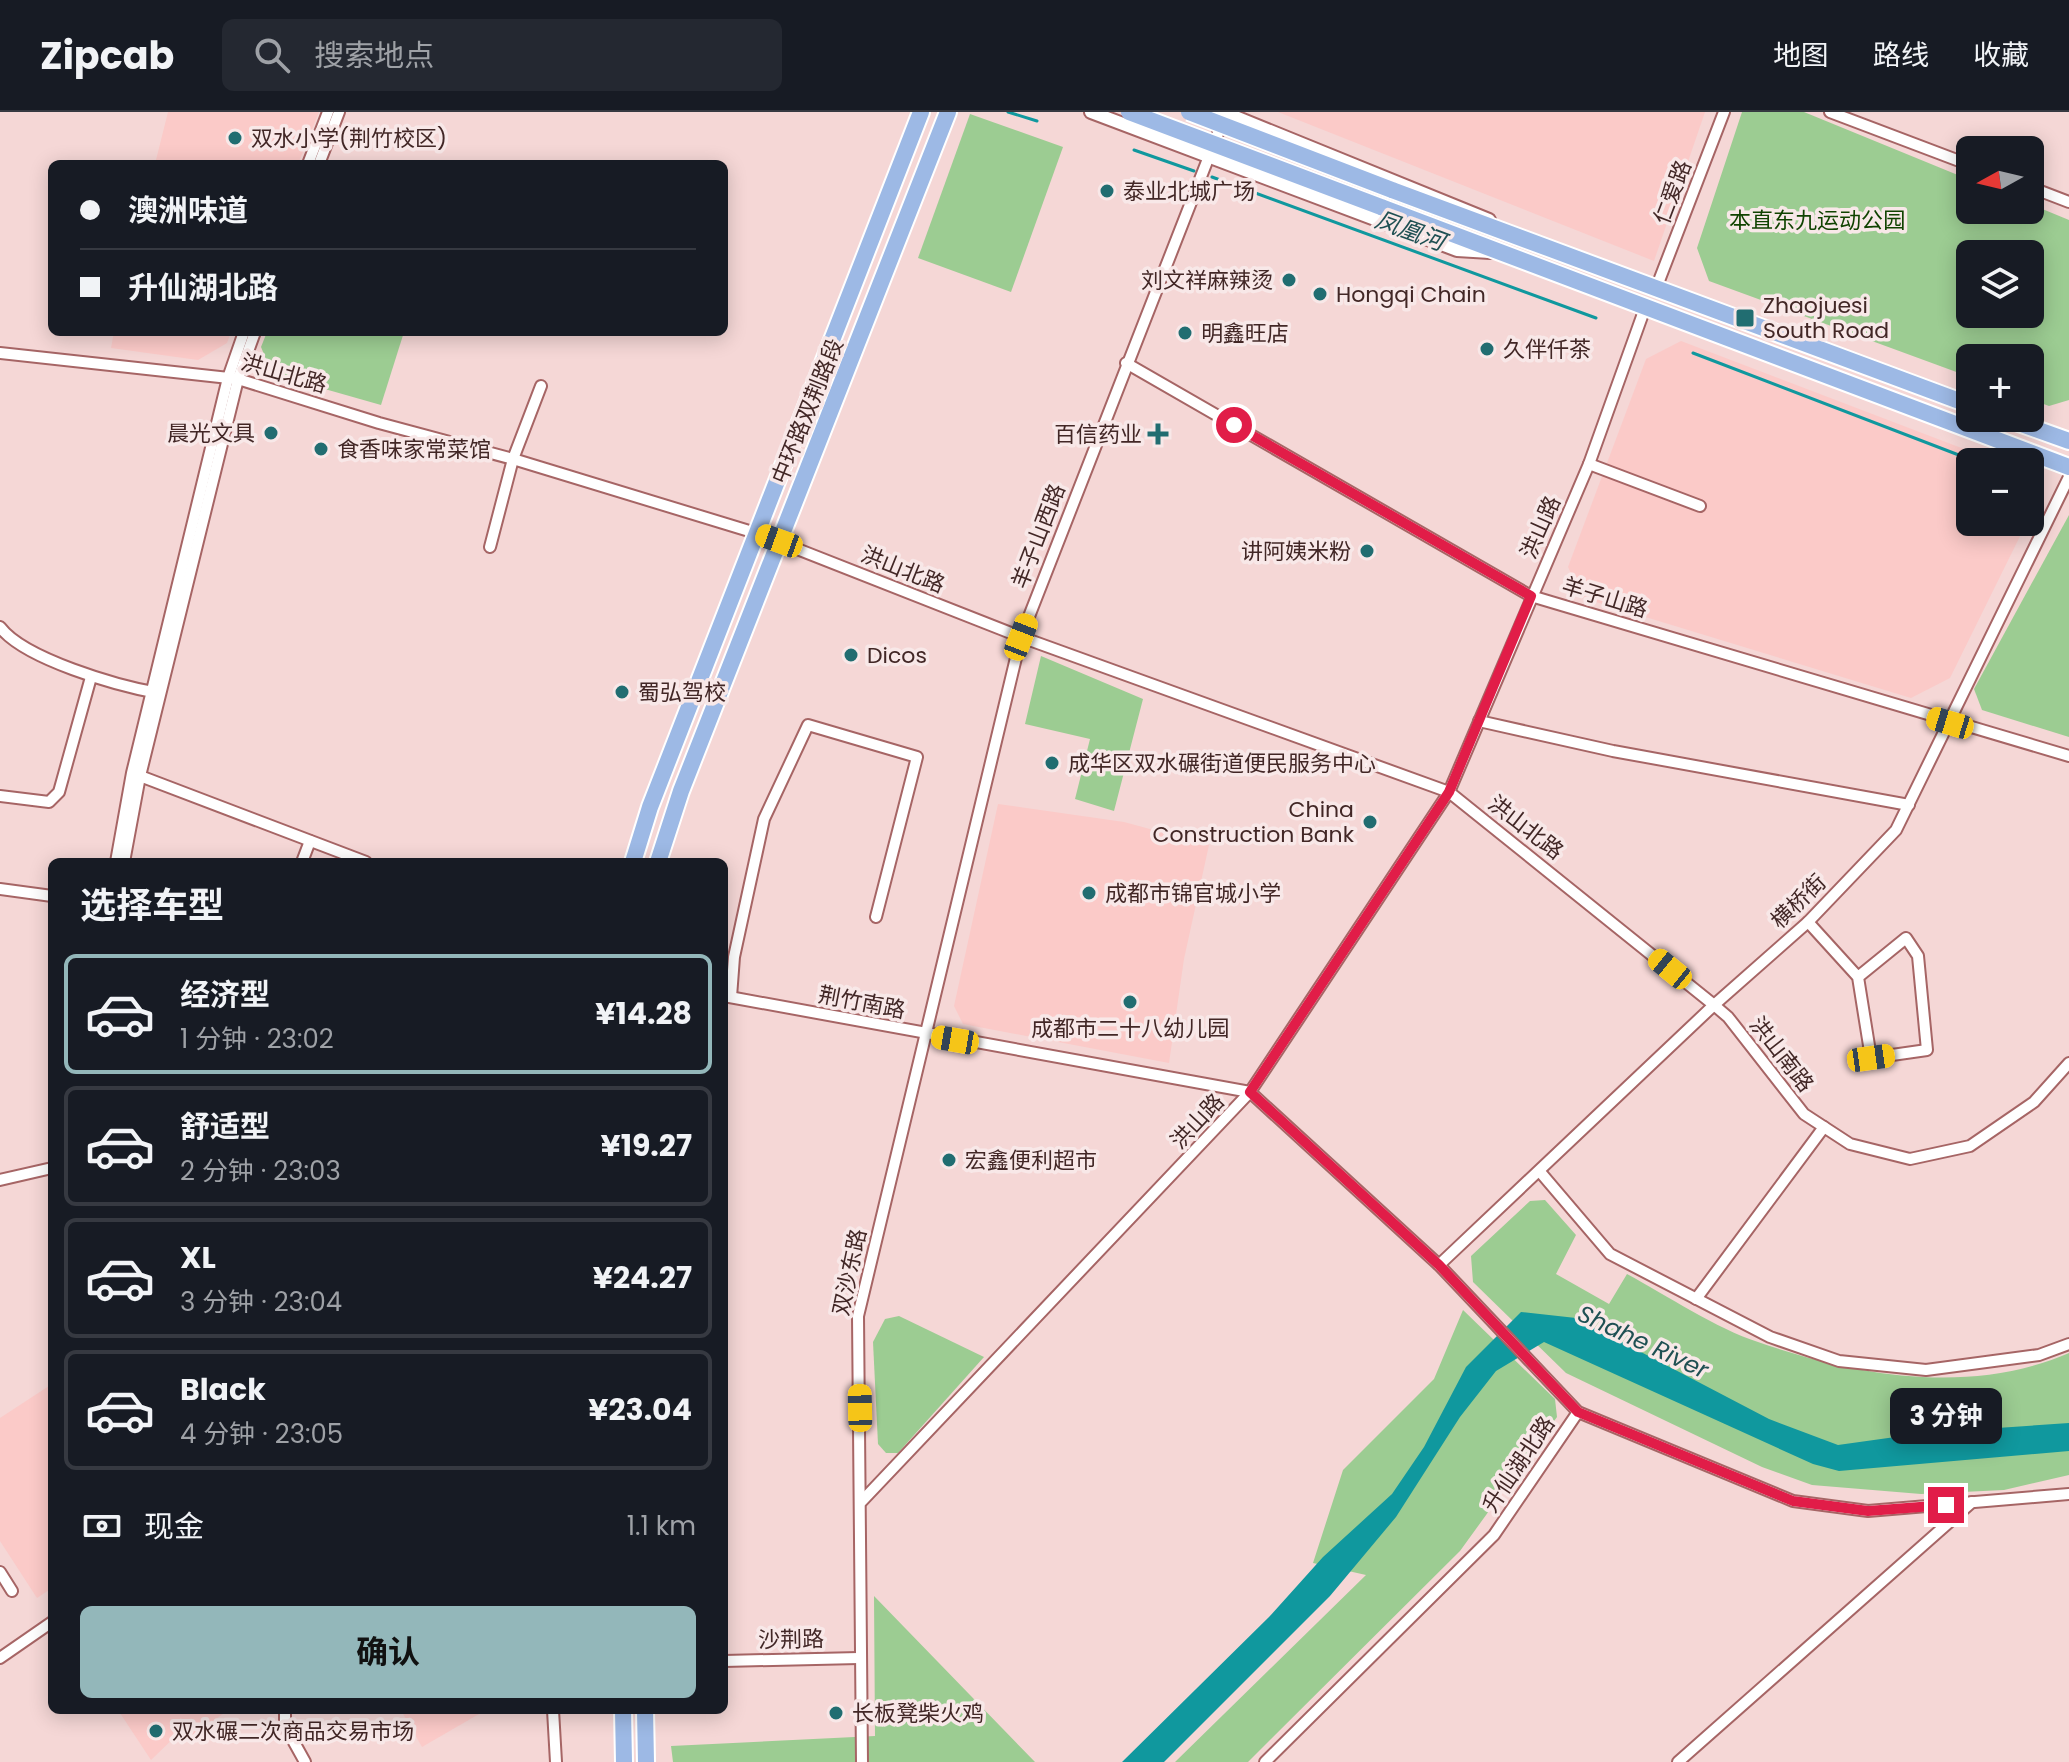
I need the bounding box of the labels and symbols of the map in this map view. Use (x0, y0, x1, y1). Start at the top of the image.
place label: 双水小学(荆竹校区) (251, 123, 447, 154)
marker: 双水小学(荆竹校区) (226, 129, 244, 147)
north arrow (1956, 136, 2044, 224)
street label: 仁爱路 (1646, 156, 1699, 229)
place label: 泰业北城广场 (1123, 176, 1255, 207)
marker: 泰业北城广场 (1098, 182, 1116, 200)
water label: 凤凰河 (1371, 203, 1453, 260)
park label: 本直东九运动公园 (1729, 205, 1905, 236)
place label: 刘文祥麻辣烫 (1141, 265, 1273, 296)
marker: 刘文祥麻辣烫 (1280, 271, 1298, 289)
place label: Hongqi Chain (1336, 279, 1486, 310)
marker: Hongqi Chain (1311, 285, 1329, 303)
place label: Zhaojuesi South Road (1763, 290, 1889, 346)
marker: Zhaojuesi South Road (1734, 307, 1756, 329)
place label: 明鑫旺店 (1201, 318, 1289, 349)
marker: 明鑫旺店 (1176, 324, 1194, 342)
street label: 中环路双荆路段 (764, 334, 851, 488)
place label: 久伴仟茶 (1503, 334, 1591, 365)
marker: 久伴仟茶 (1478, 340, 1496, 358)
street label: 洪山北路 (237, 346, 330, 401)
route start (1216, 407, 1252, 443)
place label: 晨光文具 (167, 418, 255, 449)
place label: 百信药业 (1054, 419, 1142, 450)
marker: 晨光文具 (262, 424, 280, 442)
marker: 百信药业 (1149, 425, 1167, 443)
place label: 食香味家常菜馆 (337, 434, 491, 465)
marker: 食香味家常菜馆 (312, 440, 330, 458)
street label: 羊子山西路 (1004, 479, 1073, 593)
street label: 洪山路 (1513, 491, 1568, 564)
car (752, 522, 806, 560)
place label: 讲阿姨米粉 (1241, 536, 1351, 567)
street label: 洪山北路 (856, 539, 949, 600)
marker: 讲阿姨米粉 (1358, 542, 1376, 560)
street label: 羊子山路 (1558, 570, 1651, 625)
car (1001, 610, 1041, 664)
place label: Dicos (867, 640, 927, 671)
marker: Dicos (842, 646, 860, 664)
place label: 蜀弘驾校 (638, 677, 726, 708)
marker: 蜀弘驾校 (613, 683, 631, 701)
car (1924, 705, 1976, 741)
place label: 成华区双水碾街道便民服务中心 (1068, 748, 1376, 779)
marker: 成华区双水碾街道便民服务中心 (1043, 754, 1061, 772)
street label: 洪山北路 (1481, 788, 1570, 867)
place label: China Construction Bank (1153, 794, 1355, 850)
marker: China Construction Bank (1361, 813, 1379, 831)
street label: 横桥街 (1764, 867, 1833, 935)
place label: 成都市锦官城小学 (1105, 878, 1281, 909)
marker: 成都市锦官城小学 (1080, 884, 1098, 902)
car (1644, 945, 1696, 993)
street label: 荆竹南路 (816, 979, 908, 1026)
marker: 成都市二十八幼儿园 (1121, 993, 1139, 1011)
street label: 洪山南路 (1742, 1010, 1821, 1099)
place label: 成都市二十八幼儿园 (1031, 1013, 1229, 1044)
car (929, 1024, 981, 1056)
car (1846, 1043, 1896, 1073)
street label: 洪山路 (1164, 1087, 1231, 1156)
place label: 宏鑫便利超市 (965, 1145, 1097, 1176)
marker: 宏鑫便利超市 (940, 1151, 958, 1169)
street label: 双沙东路 (825, 1226, 874, 1318)
water label: Shahe River (1572, 1297, 1715, 1387)
car (848, 1384, 872, 1432)
callout: 3 分钟 (1890, 1389, 2002, 1445)
street label: 升仙湖北路 (1475, 1410, 1562, 1519)
route end (1928, 1487, 1964, 1523)
street label: 沙荆路 (758, 1623, 824, 1656)
place label: 长板凳柴火鸡 (852, 1698, 984, 1729)
marker: 长板凳柴火鸡 (827, 1704, 845, 1722)
place label: 双水碾二次商品交易市场 (172, 1716, 414, 1747)
marker: 双水碾二次商品交易市场 (147, 1722, 165, 1740)

